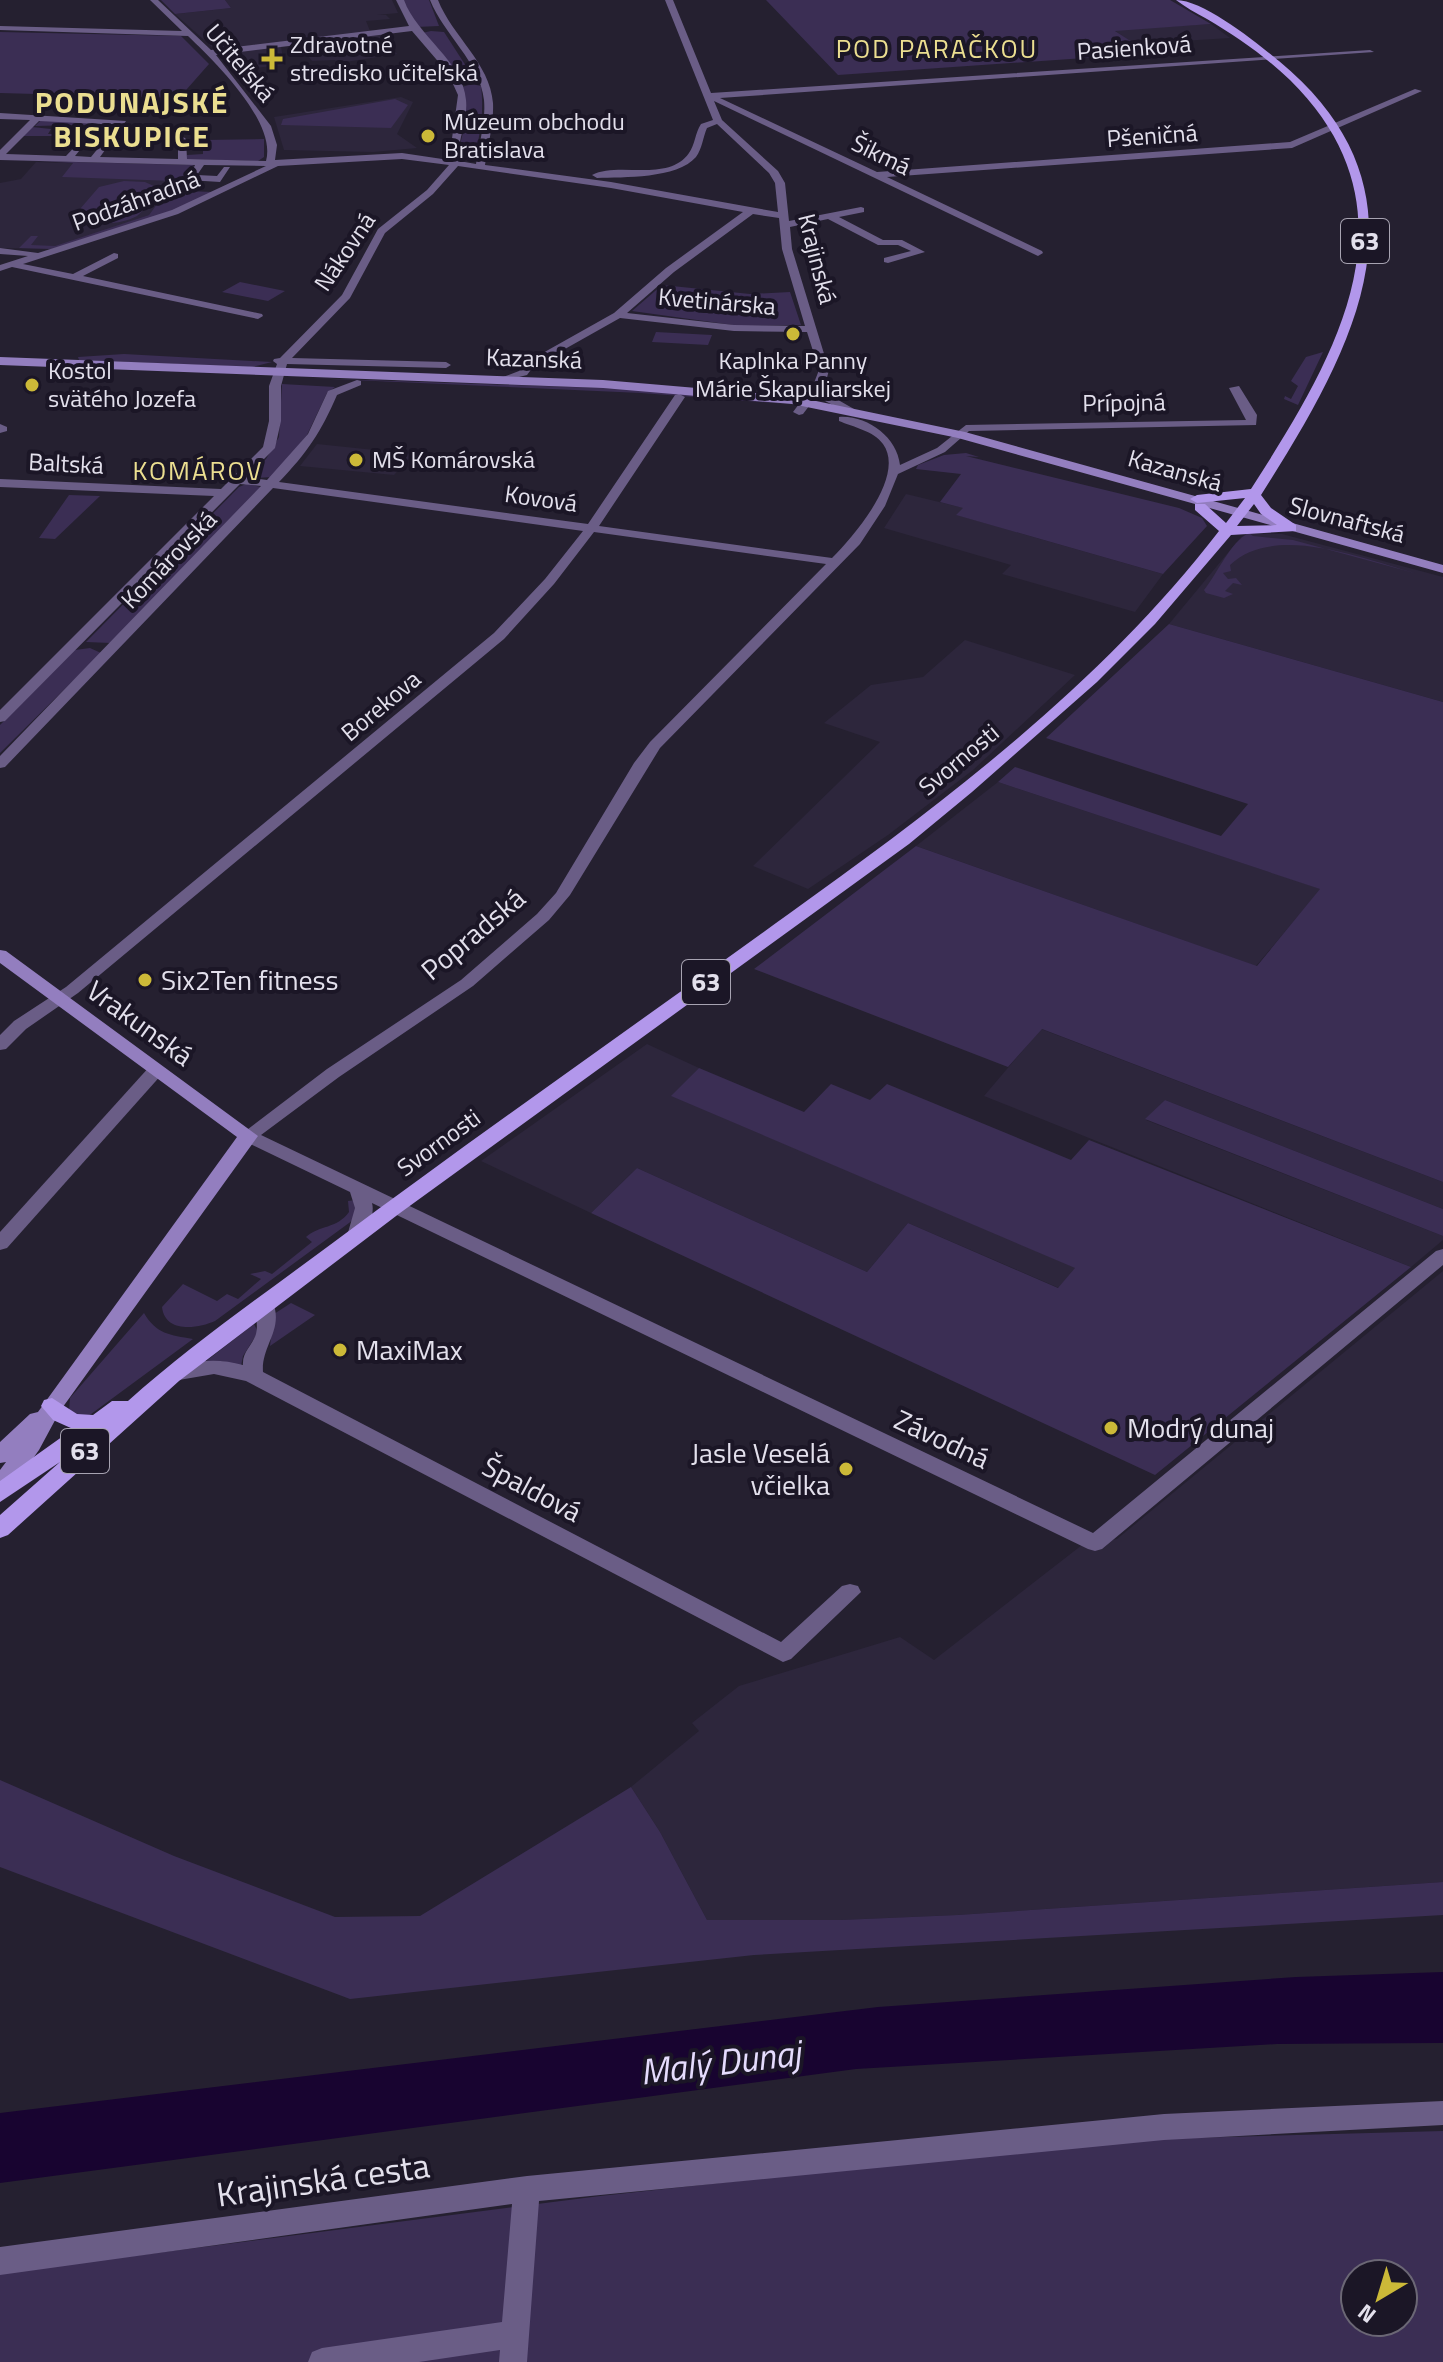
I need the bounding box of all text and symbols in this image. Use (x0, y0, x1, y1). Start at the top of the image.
street label: Učiteľská (197, 15, 284, 109)
street label: Pasienková (1076, 25, 1192, 69)
place label: Zdravotné stredisko učiteľská (290, 26, 478, 90)
district label: POD PARAČKOU (836, 29, 1038, 68)
marker: Zdravotné stredisko učiteľská (261, 48, 283, 70)
district label: PODUNAJSKÉ BISKUPICE (35, 79, 229, 159)
place label: Múzeum obchodu Bratislava (444, 103, 625, 167)
street label: Pšeničná (1105, 114, 1199, 156)
street label: Šikmá (846, 124, 917, 184)
marker: Múzeum obchodu Bratislava (419, 127, 437, 145)
street label: Podzáhradná (67, 160, 204, 240)
street label: Nákovná (305, 205, 384, 298)
street label: Krajinská (789, 210, 847, 308)
road number: 63 (1341, 219, 1389, 263)
street label: Kvetinárska (657, 278, 777, 324)
marker: Kaplnka Panny Márie Škapuliarskej (784, 325, 802, 343)
street label: Kazanská (485, 338, 583, 378)
place label: Kaplnka Panny Márie Škapuliarskej (695, 342, 891, 406)
place label: Kostol svätého Jozefa (48, 352, 196, 416)
marker: Kostol svätého Jozefa (23, 376, 41, 394)
street label: Prípojná (1082, 383, 1166, 421)
street label: Kazanská (1124, 439, 1226, 501)
place label: MŠ Komárovská (372, 441, 535, 477)
street label: Baltská (27, 443, 105, 483)
district label: KOMÁROV (133, 451, 263, 490)
marker: MŠ Komárovská (347, 451, 365, 469)
street label: Kovová (503, 475, 580, 521)
street label: Slovnaftská (1285, 486, 1409, 552)
street label: Komárovská (112, 502, 225, 617)
street label: Borekova (333, 661, 428, 749)
street label: Svornosti (910, 715, 1007, 804)
street label: Popradská (411, 877, 534, 990)
place label: Six2Ten fitness (161, 958, 339, 1001)
road number: 63 (682, 960, 730, 1004)
street label: Vrakunská (78, 969, 203, 1076)
marker: Six2Ten fitness (136, 971, 154, 989)
street label: Svornosti (389, 1100, 488, 1185)
place label: MaxiMax (356, 1328, 463, 1371)
marker: MaxiMax (331, 1341, 349, 1359)
street label: Závodná (887, 1398, 997, 1479)
place label: Modrý dunaj (1127, 1406, 1274, 1449)
marker: Modrý dunaj (1102, 1419, 1120, 1437)
road number: 63 (61, 1429, 109, 1473)
place label: Jasle Veselá včielka (691, 1431, 830, 1506)
street label: Špaldová (475, 1444, 590, 1533)
marker: Jasle Veselá včielka (837, 1460, 855, 1478)
water label: Malý Dunaj (637, 2024, 807, 2099)
street label: Krajinská cesta (213, 2138, 433, 2220)
north arrow (1339, 2258, 1419, 2338)
text: N (1350, 2296, 1383, 2332)

